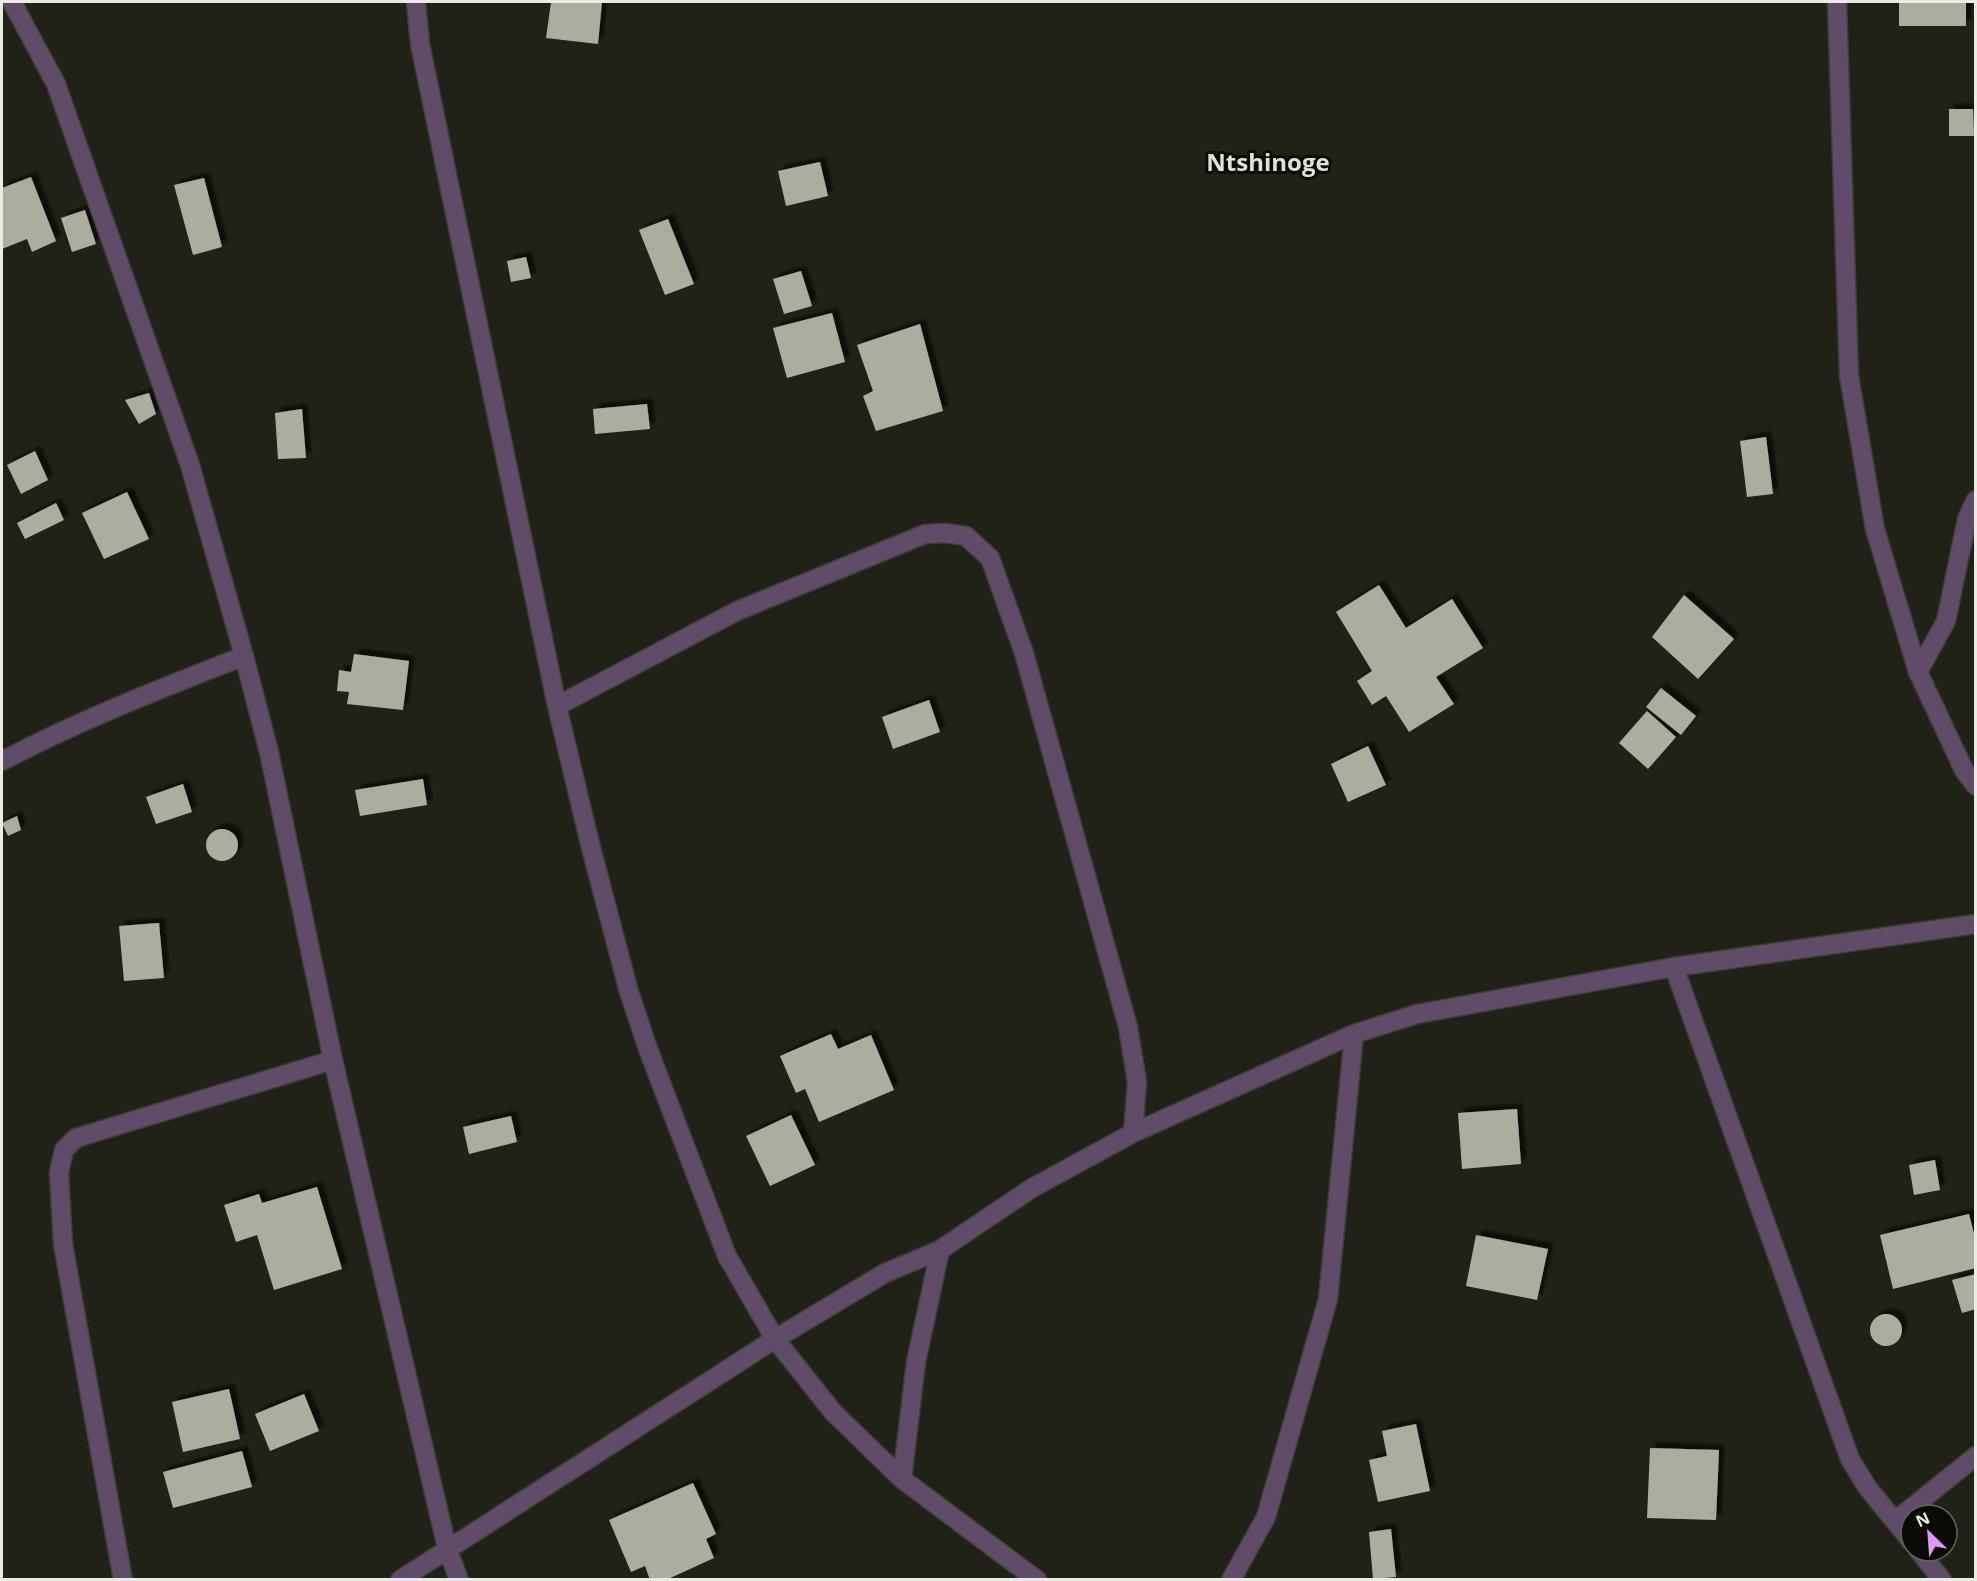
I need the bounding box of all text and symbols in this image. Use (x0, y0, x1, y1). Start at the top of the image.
district label: Ntshinoge (1206, 145, 1330, 178)
north arrow (1899, 1503, 1959, 1563)
text: N (1912, 1507, 1933, 1532)

